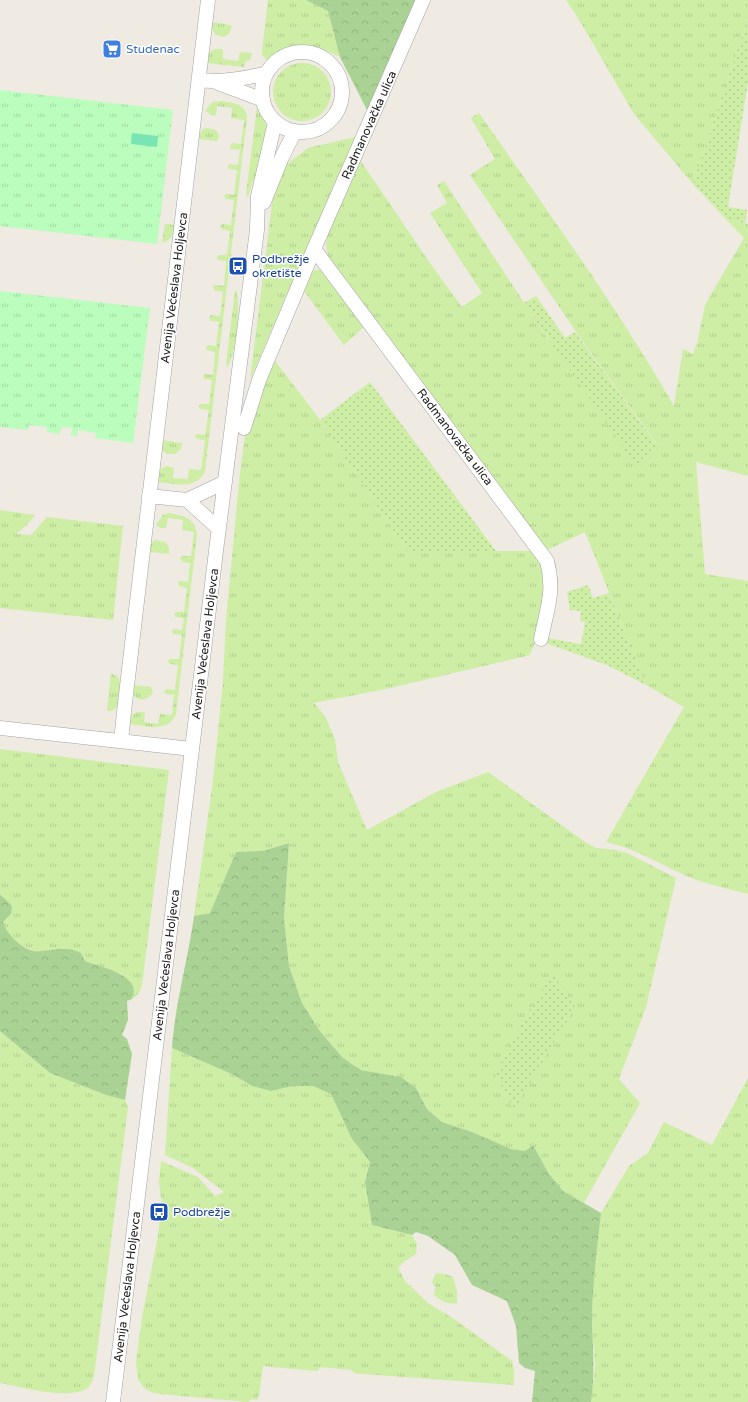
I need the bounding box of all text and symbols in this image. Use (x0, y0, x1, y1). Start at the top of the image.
supermarket icon: Studenac (101, 38, 123, 60)
place label: Studenac (126, 42, 180, 56)
street label: Radmanovačka ulica (339, 69, 399, 181)
street label: Avenija Većeslava Holjevca (158, 212, 190, 364)
place label: Podbrežje okretište (252, 252, 310, 280)
bus stop icon: Podbrežje okretište (227, 255, 249, 277)
street label: Radmanovačka ulica (414, 386, 496, 488)
street label: Avenija Većeslava Holjevca (189, 568, 221, 720)
street label: Avenija Većeslava Holjevca (150, 889, 182, 1041)
bus stop icon: Podbrežje (148, 1201, 170, 1223)
place label: Podbrežje (173, 1205, 231, 1219)
street label: Avenija Većeslava Holjevca (111, 1211, 143, 1363)

